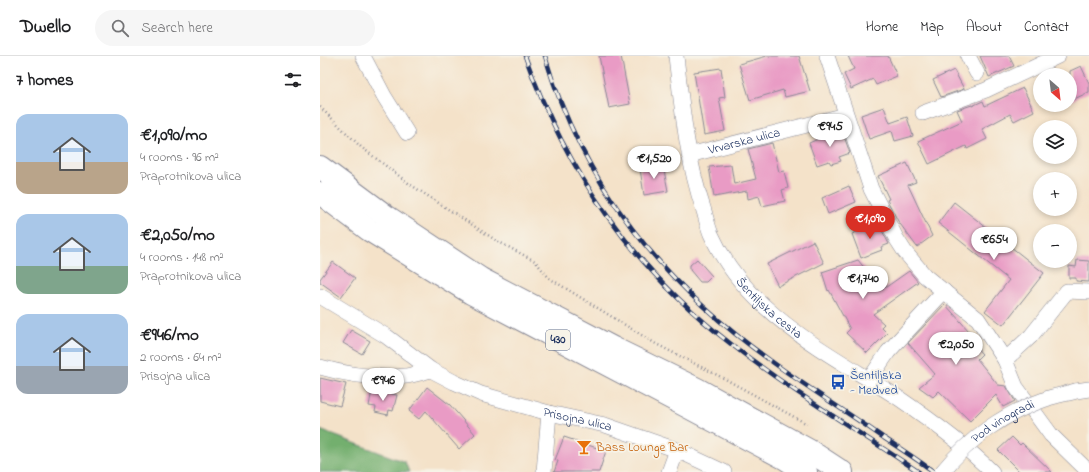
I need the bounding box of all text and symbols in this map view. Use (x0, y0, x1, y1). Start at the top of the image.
search box (95, 10, 375, 46)
text: Dwello (20, 14, 71, 41)
icon: search (109, 17, 131, 39)
text: Search here (141, 17, 213, 39)
text: Home (866, 17, 898, 38)
text: Map (920, 17, 944, 38)
text: About (966, 17, 1002, 38)
text: Contact (1024, 17, 1069, 38)
text: 7 homes (16, 68, 74, 93)
north arrow (1033, 68, 1077, 112)
map controls (1033, 68, 1077, 268)
icon: filters (282, 69, 304, 91)
pin: €945 (806, 114, 854, 148)
text: €945 (817, 117, 843, 136)
button: layers (1033, 120, 1077, 164)
text: €1,090/mo (140, 123, 207, 148)
street label: Vrvarska ulica (705, 123, 782, 159)
icon: home (48, 130, 96, 178)
pin: €1,520 (621, 146, 687, 180)
text: 4 rooms · 96 m² (140, 148, 219, 167)
text: €1,520 (637, 149, 671, 168)
text: Praprotnikova ulica (140, 167, 241, 186)
button: + (1033, 172, 1077, 216)
pin: €1,090 (837, 206, 903, 240)
text: €1,090 (855, 209, 885, 228)
text: €2,050/mo (140, 223, 215, 248)
button: − (1033, 224, 1077, 268)
pin: €654 (970, 227, 1018, 261)
icon: home (48, 230, 96, 278)
text: €654 (980, 230, 1008, 249)
text: 4 rooms · 148 m² (140, 248, 224, 267)
pin: €1,740 (830, 266, 896, 300)
text: Praprotnikova ulica (140, 267, 241, 286)
text: €1,740 (847, 269, 879, 288)
street label: Šentiljska cesta (731, 273, 806, 343)
text: €946/mo (140, 323, 199, 348)
icon: home (48, 330, 96, 378)
road number: 430 (546, 330, 570, 350)
pin: €2,050 (923, 332, 989, 366)
text: €2,050 (938, 335, 974, 354)
text: 2 rooms · 64 m² (140, 348, 222, 367)
place label: Šentiljska - Medved (850, 366, 901, 400)
text: Prisojna ulica (140, 367, 210, 386)
pin: €946 (359, 368, 407, 402)
text: €946 (371, 371, 395, 390)
bus stop icon: Šentiljska - Medved (829, 373, 847, 391)
street label: Pod vinogradi (967, 395, 1037, 448)
street label: Prisojna ulica (541, 402, 615, 436)
bar icon: Bass Lounge Bar (575, 438, 593, 456)
place label: Bass Lounge Bar (595, 438, 689, 458)

